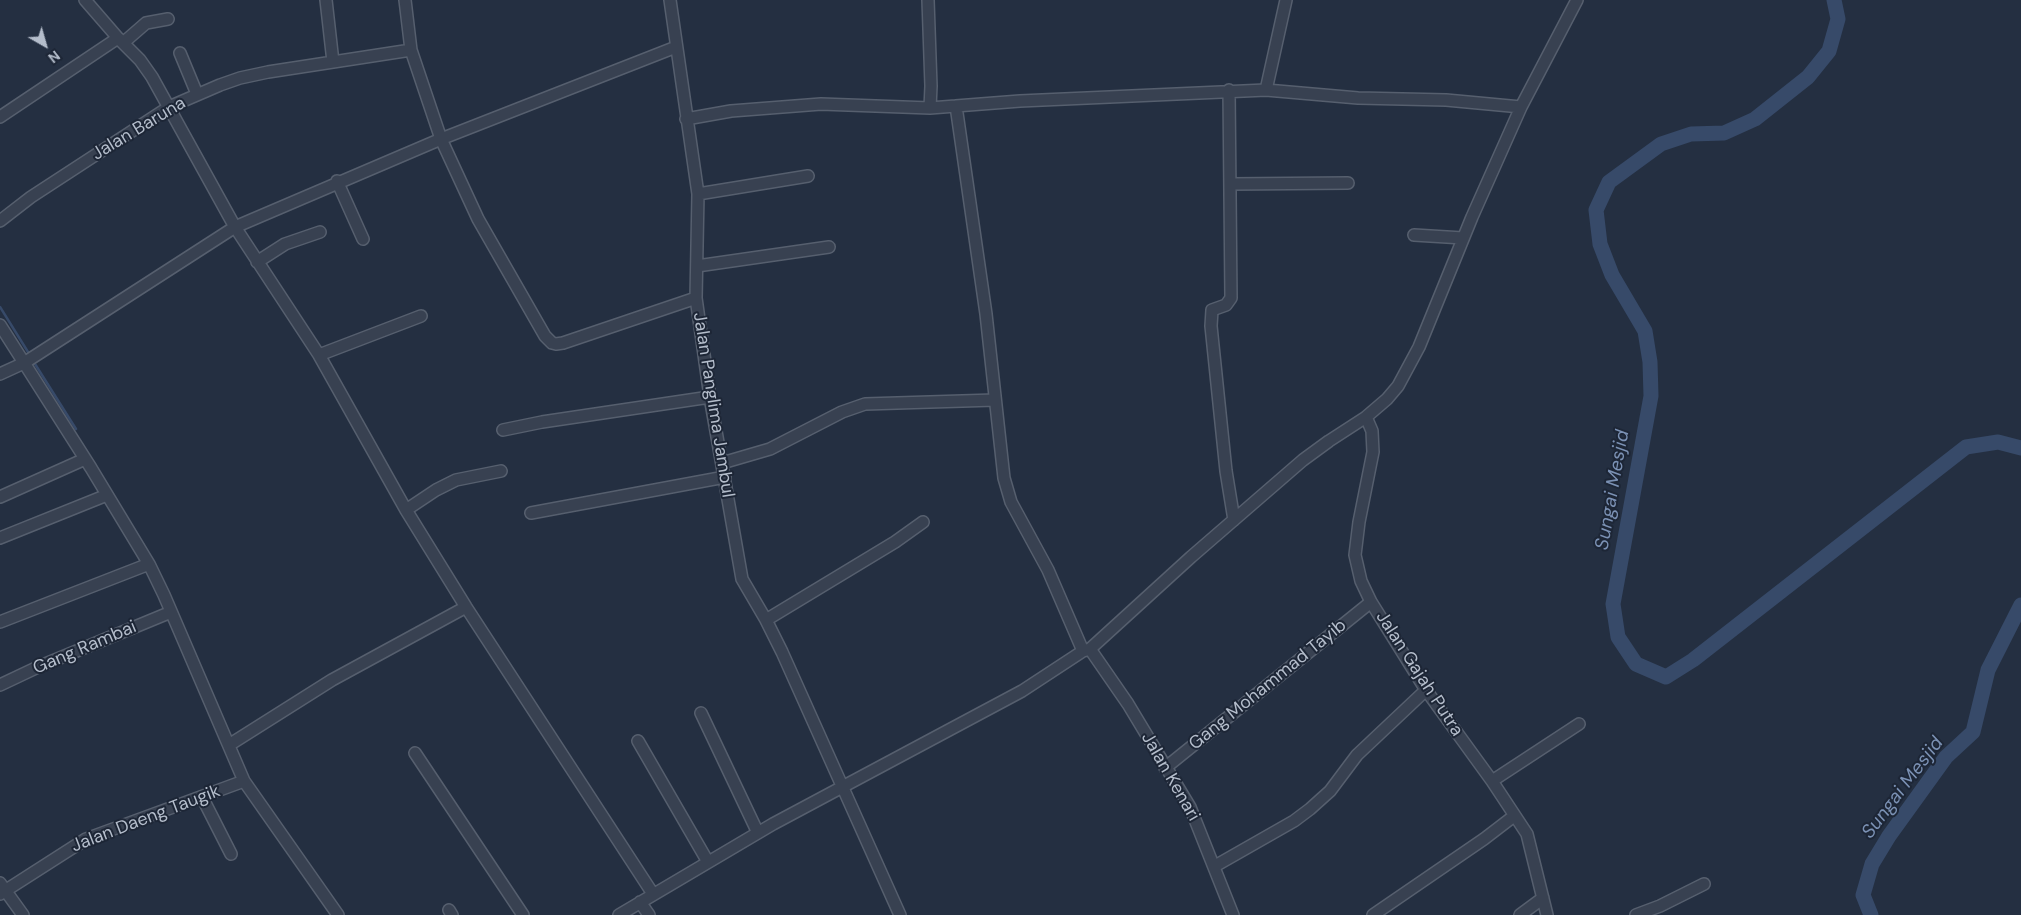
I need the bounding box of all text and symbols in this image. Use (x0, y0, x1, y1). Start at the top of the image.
north arrow (20, 20, 70, 70)
text: N (45, 47, 64, 67)
street label: Jalan Baruna (88, 93, 190, 165)
street label: Jalan Panglima Jambul (688, 311, 738, 499)
water label: Sungai Mesjid (1591, 428, 1635, 552)
street label: Jalan Gajah Putra (1371, 607, 1467, 741)
street label: Gang Mohammad Tayib (1185, 615, 1351, 755)
street label: Gang Rambai (30, 617, 140, 679)
street label: Jalan Kenari (1136, 729, 1204, 825)
water label: Sungai Mesjid (1857, 733, 1949, 843)
street label: Jalan Daeng Taugik (69, 781, 223, 857)

